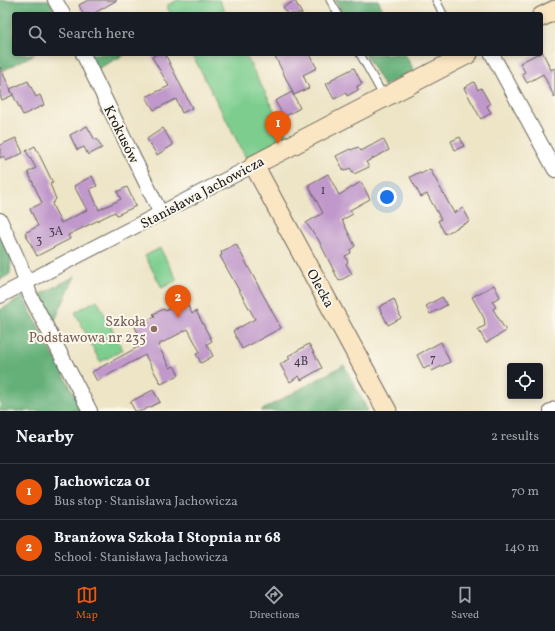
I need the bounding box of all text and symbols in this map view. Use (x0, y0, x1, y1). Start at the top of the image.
search box (12, 12, 543, 56)
icon: search (26, 23, 48, 45)
text: Search here (58, 24, 135, 45)
street label: Krokusów (98, 102, 143, 167)
pin: 1 (265, 111, 291, 144)
street label: Stanisława Jachowicza (137, 153, 268, 234)
house number: 1 (321, 183, 325, 199)
your location (377, 187, 397, 207)
house number: 3A (49, 224, 64, 240)
house number: 3 (36, 233, 42, 249)
street label: Olecka (301, 266, 338, 312)
pin: 2 (165, 285, 191, 318)
place label: Szkoła Podstawowa nr 235 (29, 313, 146, 348)
marker: Szkoła Podstawowa nr 235 (149, 324, 159, 334)
house number: 7 (430, 351, 436, 367)
house number: 4B (294, 354, 308, 370)
map controls (507, 363, 543, 399)
button: locate (507, 363, 543, 399)
text: Nearby (16, 426, 74, 449)
text: 2 results (491, 428, 539, 446)
text: Jachowicza 01 (54, 472, 150, 493)
text: 1 (26, 483, 32, 501)
text: 70 m (511, 483, 539, 501)
text: Bus stop · Stanisława Jachowicza (54, 493, 238, 511)
text: Branżowa Szkoła I Stopnia nr 68 (54, 528, 281, 549)
text: 2 (26, 539, 32, 557)
text: 140 m (505, 539, 539, 557)
text: School · Stanisława Jachowicza (54, 549, 228, 567)
tab: Map (76, 584, 98, 623)
tab: Directions (249, 584, 300, 623)
tab: Saved (451, 584, 479, 623)

